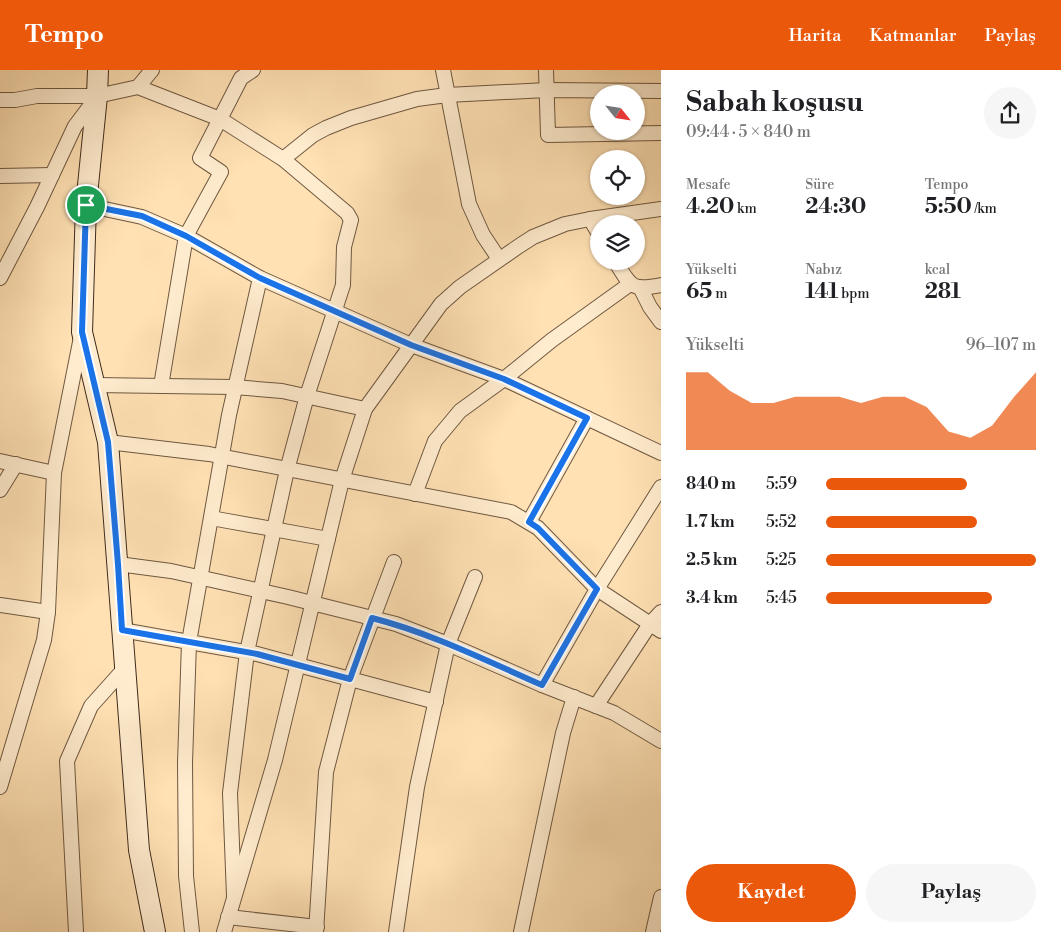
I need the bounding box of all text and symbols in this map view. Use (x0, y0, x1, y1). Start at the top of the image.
text: Tempo (25, 20, 104, 50)
text: Harita (788, 24, 841, 47)
text: Katmanlar (869, 24, 957, 47)
text: Paylaş (985, 24, 1036, 47)
north arrow (590, 85, 645, 140)
map controls (590, 85, 645, 270)
text: Sabah koşusu (686, 85, 864, 120)
button: share (984, 87, 1036, 139)
text: 09:44 · 5 × 840 m (686, 122, 811, 142)
button: locate (590, 150, 645, 205)
text: Mesafe (686, 176, 731, 194)
text: Süre (805, 176, 834, 194)
text: Tempo (925, 176, 968, 194)
pin (65, 184, 107, 226)
icon: arrive (72, 191, 100, 219)
text: 4.20 (686, 194, 734, 220)
text: 24:30 (805, 194, 866, 220)
text: 5:50 (925, 194, 972, 220)
text: km (734, 200, 757, 218)
text: /km (972, 200, 997, 218)
button: layers (590, 215, 645, 270)
text: Yükselti (686, 261, 737, 279)
text: Nabız (805, 261, 842, 279)
text: kcal (925, 261, 950, 279)
text: 65 (686, 279, 712, 305)
text: 141 (805, 279, 838, 305)
text: 281 (925, 279, 961, 305)
text: m (712, 285, 727, 303)
text: bpm (838, 285, 870, 303)
text: Yükselti (686, 335, 744, 355)
text: 96–107 m (966, 335, 1036, 355)
text: 840 m (686, 474, 736, 494)
text: 5:59 (766, 474, 797, 494)
text: 1.7 km (686, 512, 735, 532)
text: 5:52 (766, 512, 796, 532)
text: 2.5 km (686, 550, 737, 570)
text: 5:25 (766, 550, 796, 570)
text: 3.4 km (686, 588, 738, 608)
text: 5:45 (766, 588, 797, 608)
button: Kaydet (686, 864, 856, 922)
button: Paylaş (866, 864, 1036, 922)

